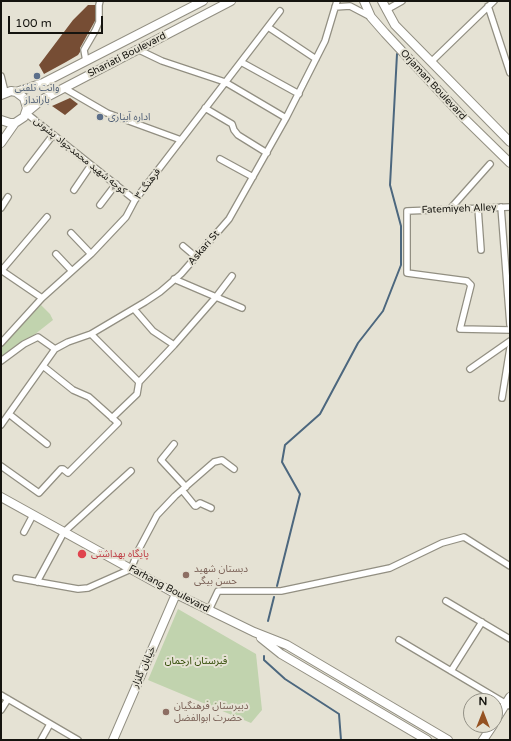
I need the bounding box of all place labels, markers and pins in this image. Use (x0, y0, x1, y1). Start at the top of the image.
marker: وانت تلفنی بارانداز (32, 71, 42, 81)
place label: وانت تلفنی بارانداز (15, 82, 59, 106)
place label: اداره آبیاری (108, 111, 150, 123)
marker: اداره آبیاری (95, 112, 105, 122)
marker: پایگاه بهداشتی (76, 548, 88, 560)
place label: پایگاه بهداشتی (91, 548, 149, 560)
place label: دبستان شهید حسن بیگی (194, 563, 248, 586)
marker: دبستان شهید حسن بیگی (181, 570, 191, 580)
place label: دبیرستان فرهنگیان حضرت ابوالفضل (174, 700, 249, 724)
marker: دبیرستان فرهنگیان حضرت ابوالفضل (161, 707, 171, 717)

